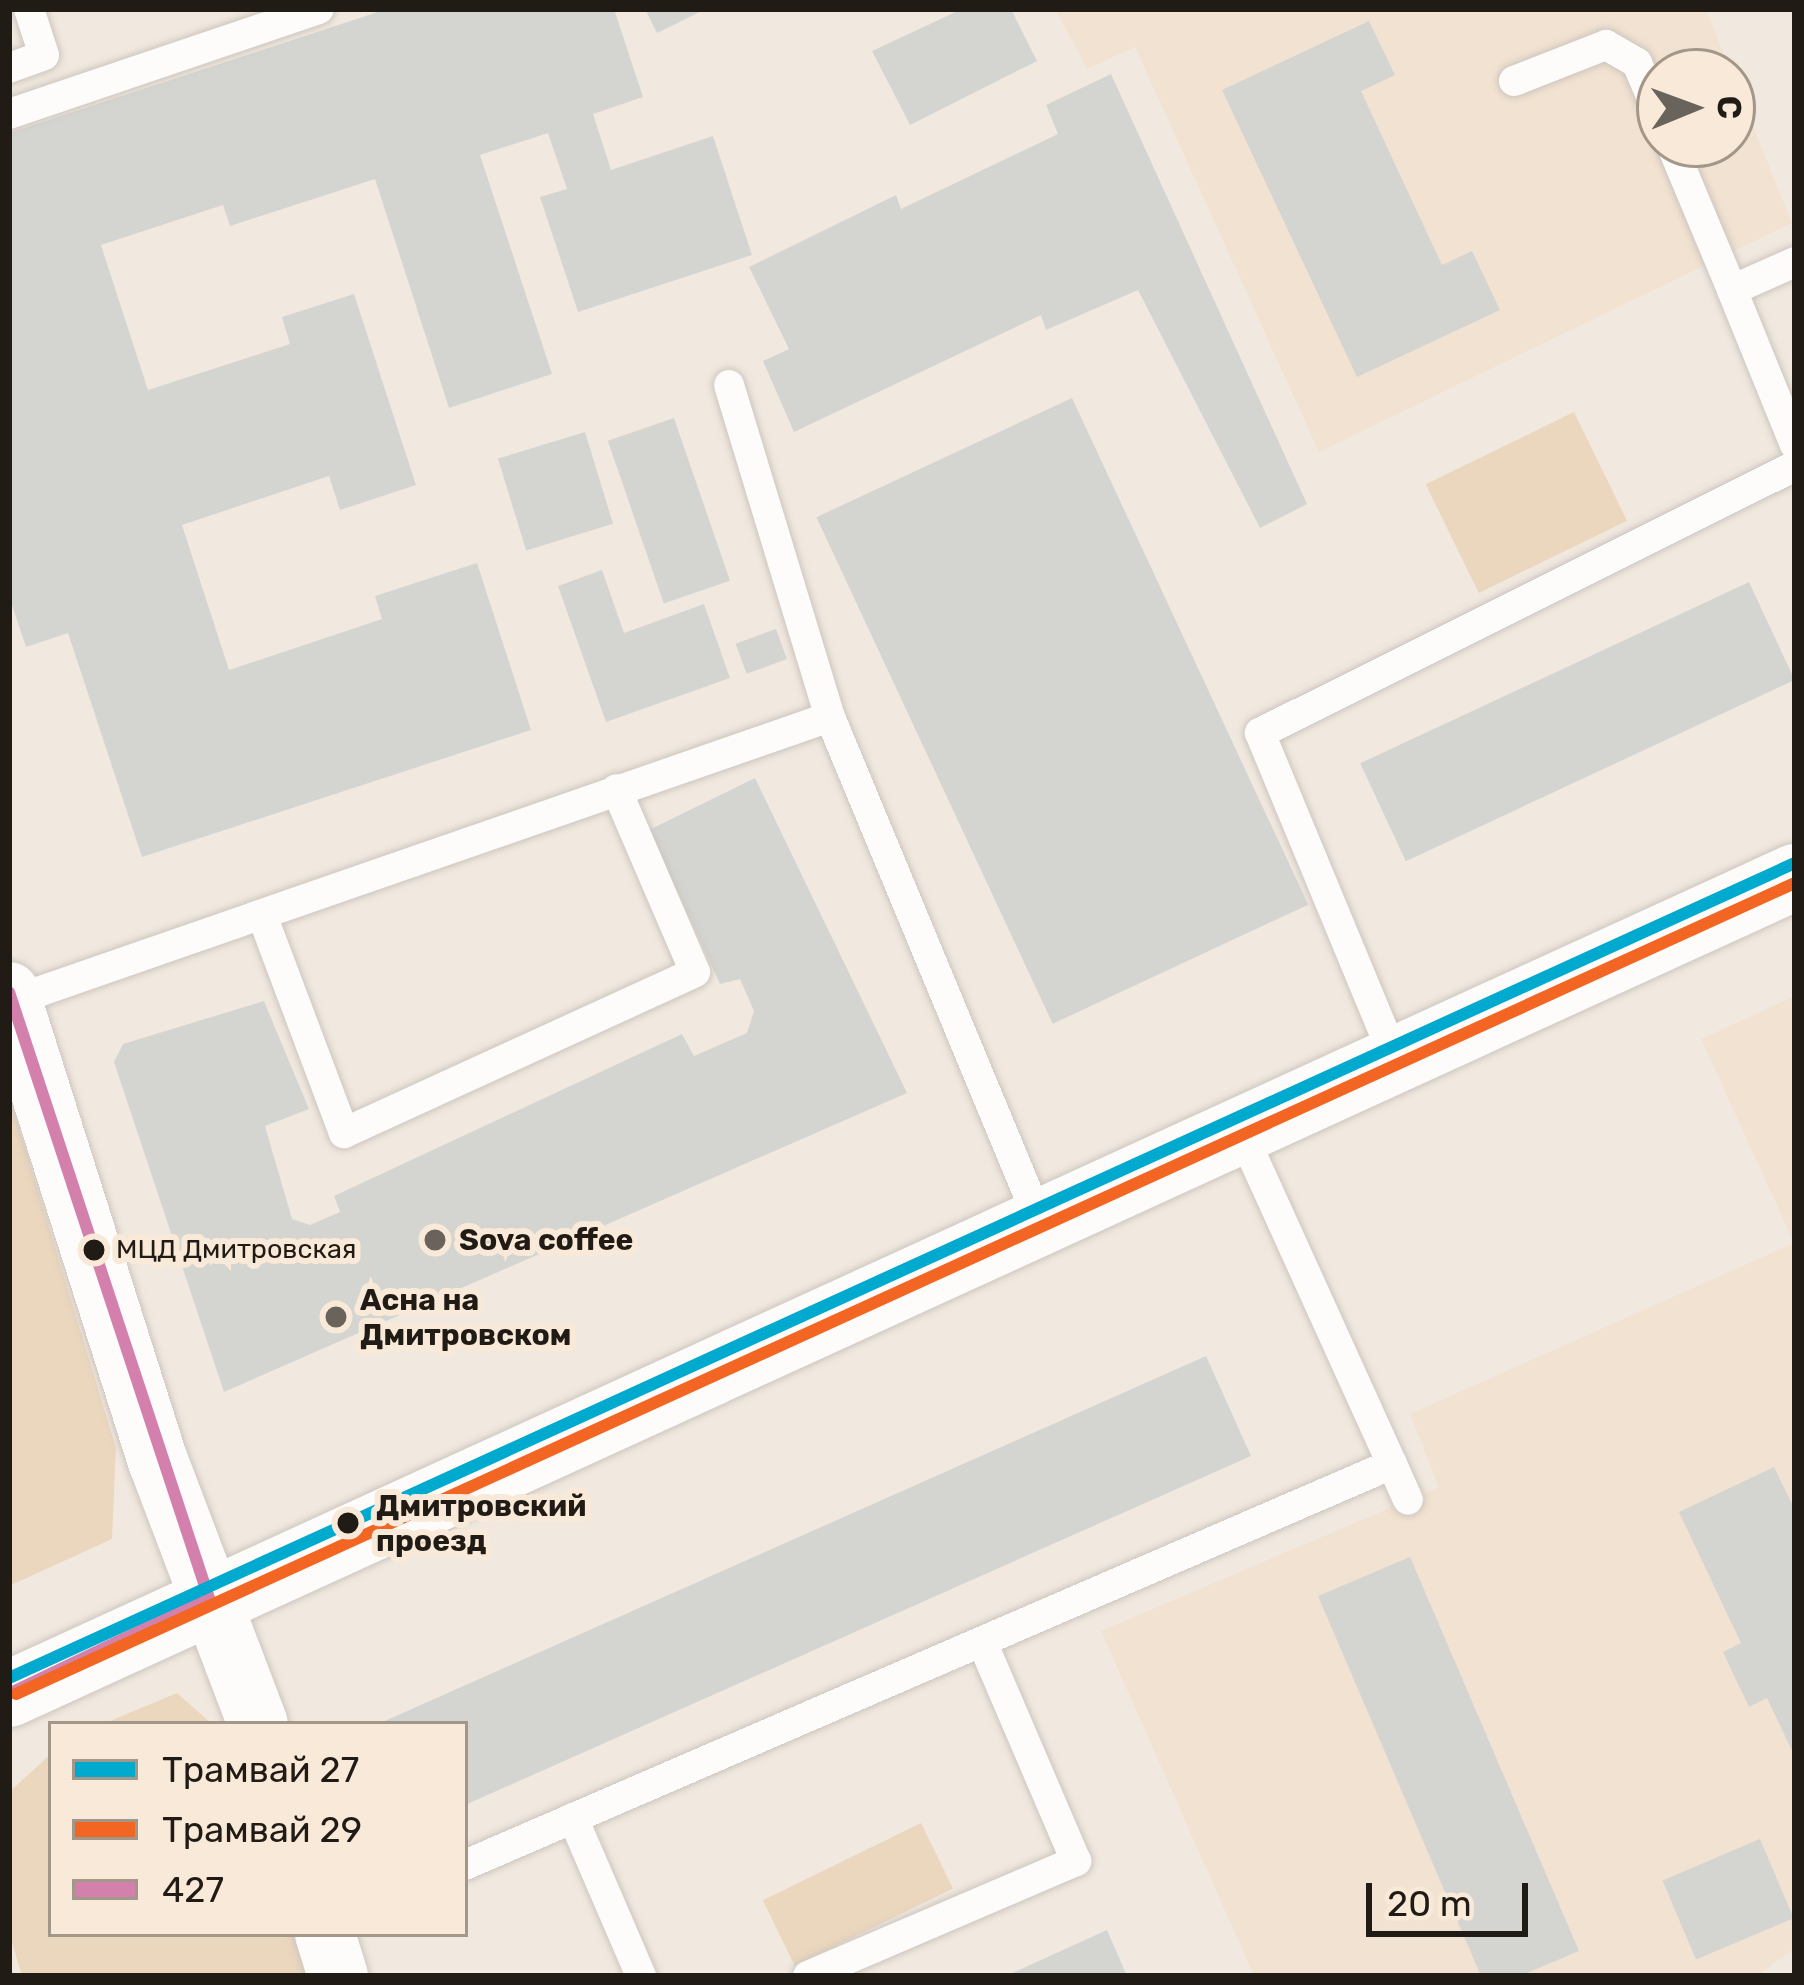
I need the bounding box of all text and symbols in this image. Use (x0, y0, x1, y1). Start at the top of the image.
north arrow (1636, 48, 1756, 168)
text: С (1710, 95, 1749, 119)
place label: Sova coffee (459, 1222, 633, 1258)
marker: Sova coffee (422, 1227, 448, 1253)
place label: МЦД Дмитровская (116, 1234, 357, 1266)
marker: МЦД Дмитровская (83, 1239, 105, 1261)
place label: Асна на Дмитровском (360, 1282, 571, 1352)
marker: Асна на Дмитровском (323, 1304, 349, 1330)
place label: Дмитровский проезд (376, 1488, 586, 1558)
marker: Дмитровский проезд (331, 1506, 365, 1540)
legend (48, 1721, 468, 1937)
text: Трамвай 27 (162, 1748, 359, 1791)
text: Трамвай 29 (162, 1808, 362, 1851)
scale bar (1372, 1859, 1534, 1933)
text: 427 (162, 1868, 224, 1911)
text: 20 m (1387, 1882, 1472, 1925)

